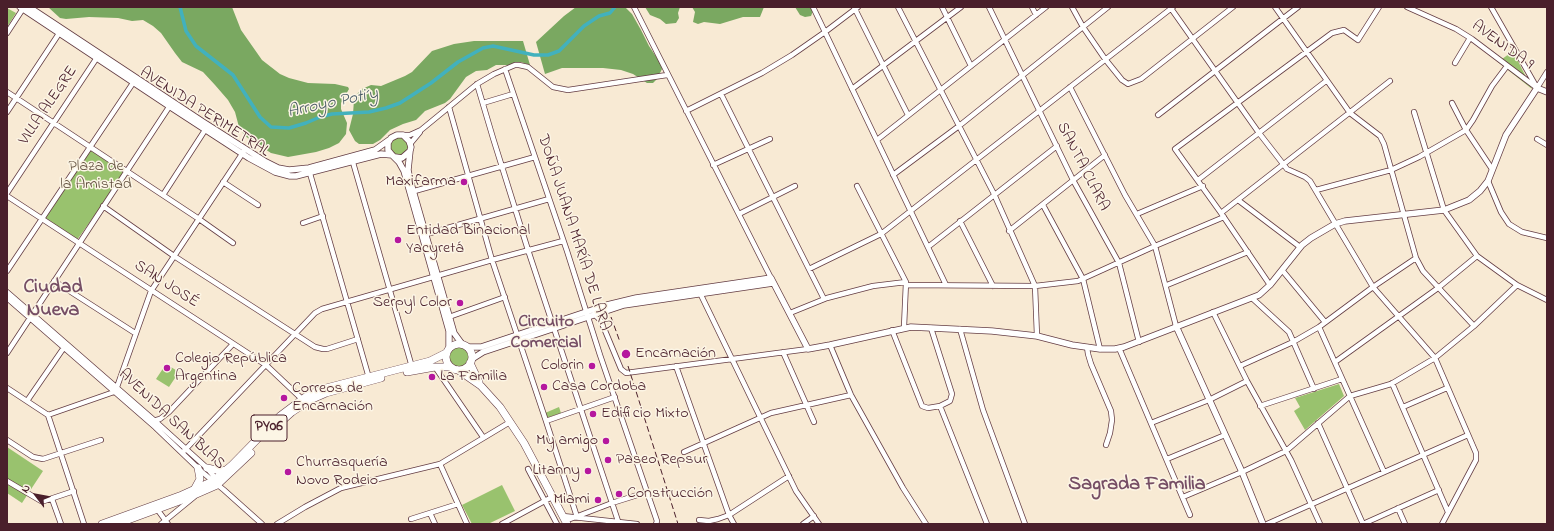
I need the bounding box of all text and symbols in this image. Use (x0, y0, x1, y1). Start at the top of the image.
street label: AVENIDA 9 (1467, 17, 1537, 75)
street label: VILLA ALEGRE (16, 63, 82, 149)
street label: AVENIDA PERIMETRAL (135, 64, 273, 162)
water label: Arroyo Poti´y (286, 84, 380, 124)
street label: SANTA CLARA (1051, 119, 1113, 215)
street label: DOÑA JUANA MARÍA DE LARA (532, 132, 614, 334)
park label: Plaza de la Amistad (60, 157, 132, 195)
place label: Maxifarma (386, 172, 456, 192)
marker: Maxifarma (459, 177, 469, 187)
place label: Entidad Binacional Yacyretá (406, 221, 530, 259)
marker: Entidad Binacional Yacyretá (393, 235, 403, 245)
street label: SAN JOSÉ (130, 257, 202, 313)
district label: Ciudad Nueva (23, 277, 83, 324)
place label: Serpyl Color (373, 293, 452, 313)
marker: Serpyl Color (455, 298, 465, 308)
district label: Circuito Comercial (511, 312, 581, 354)
place label: Encarnación (635, 344, 716, 364)
marker: Encarnación (620, 348, 632, 360)
place label: Colegio República Argentina (175, 349, 287, 387)
place label: Colorin (541, 356, 584, 376)
marker: Colorin (587, 361, 597, 371)
marker: Colegio República Argentina (162, 363, 172, 373)
street label: AVENIDA SAN BLAS (114, 366, 228, 474)
place label: La Familia (440, 367, 507, 387)
marker: La Familia (427, 372, 437, 382)
place label: Casa Cordoba (552, 377, 646, 397)
place label: Correos de Encarnación (292, 379, 373, 417)
marker: Casa Cordoba (539, 382, 549, 392)
marker: Correos de Encarnación (279, 393, 289, 403)
place label: Edificio Mixto (601, 404, 689, 424)
marker: Edificio Mixto (588, 409, 598, 419)
road number: PY06 (251, 415, 287, 441)
place label: My amigo (536, 431, 598, 451)
marker: My amigo (601, 436, 611, 446)
place label: Paseo Repsur (616, 450, 708, 470)
place label: Churrasquería Novo Rodeio (296, 453, 388, 491)
marker: Paseo Repsur (603, 455, 613, 465)
place label: Litanny (533, 461, 580, 481)
marker: Litanny (583, 466, 593, 476)
marker: Churrasquería Novo Rodeio (283, 467, 293, 477)
district label: Sagrada Familia (1068, 474, 1206, 498)
north arrow (16, 475, 56, 515)
text: N (17, 481, 35, 496)
place label: Construcción (627, 484, 713, 504)
marker: Construcción (614, 489, 624, 499)
place label: Miami (553, 490, 590, 510)
marker: Miami (593, 495, 603, 505)

